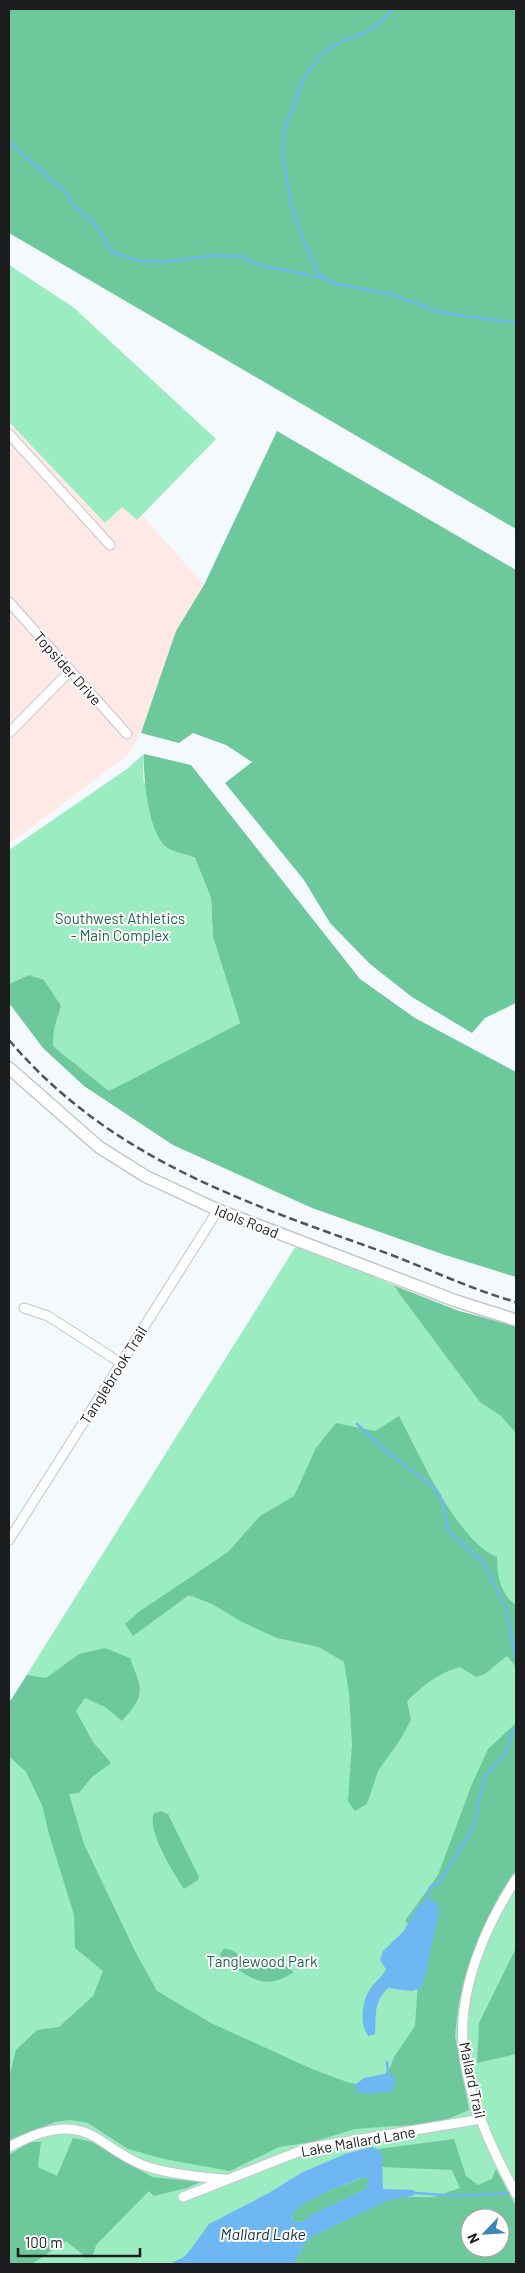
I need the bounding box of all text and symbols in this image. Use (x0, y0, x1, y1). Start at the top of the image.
street label: Topsider Drive (30, 627, 106, 709)
park label: Southwest Athletics - Main Complex (55, 909, 185, 944)
street label: Idols Road (212, 1201, 282, 1241)
street label: Tanglebrook Trail (76, 1323, 150, 1427)
park label: Tanglewood Park (207, 1952, 318, 1970)
street label: Mallard Trail (456, 2040, 490, 2120)
street label: Lake Mallard Lane (299, 2122, 417, 2160)
north arrow (460, 2208, 510, 2258)
water label: Mallard Lake (220, 2224, 306, 2243)
scale bar (18, 2226, 140, 2258)
text: N (463, 2231, 482, 2247)
text: 100 m (25, 2233, 63, 2251)

